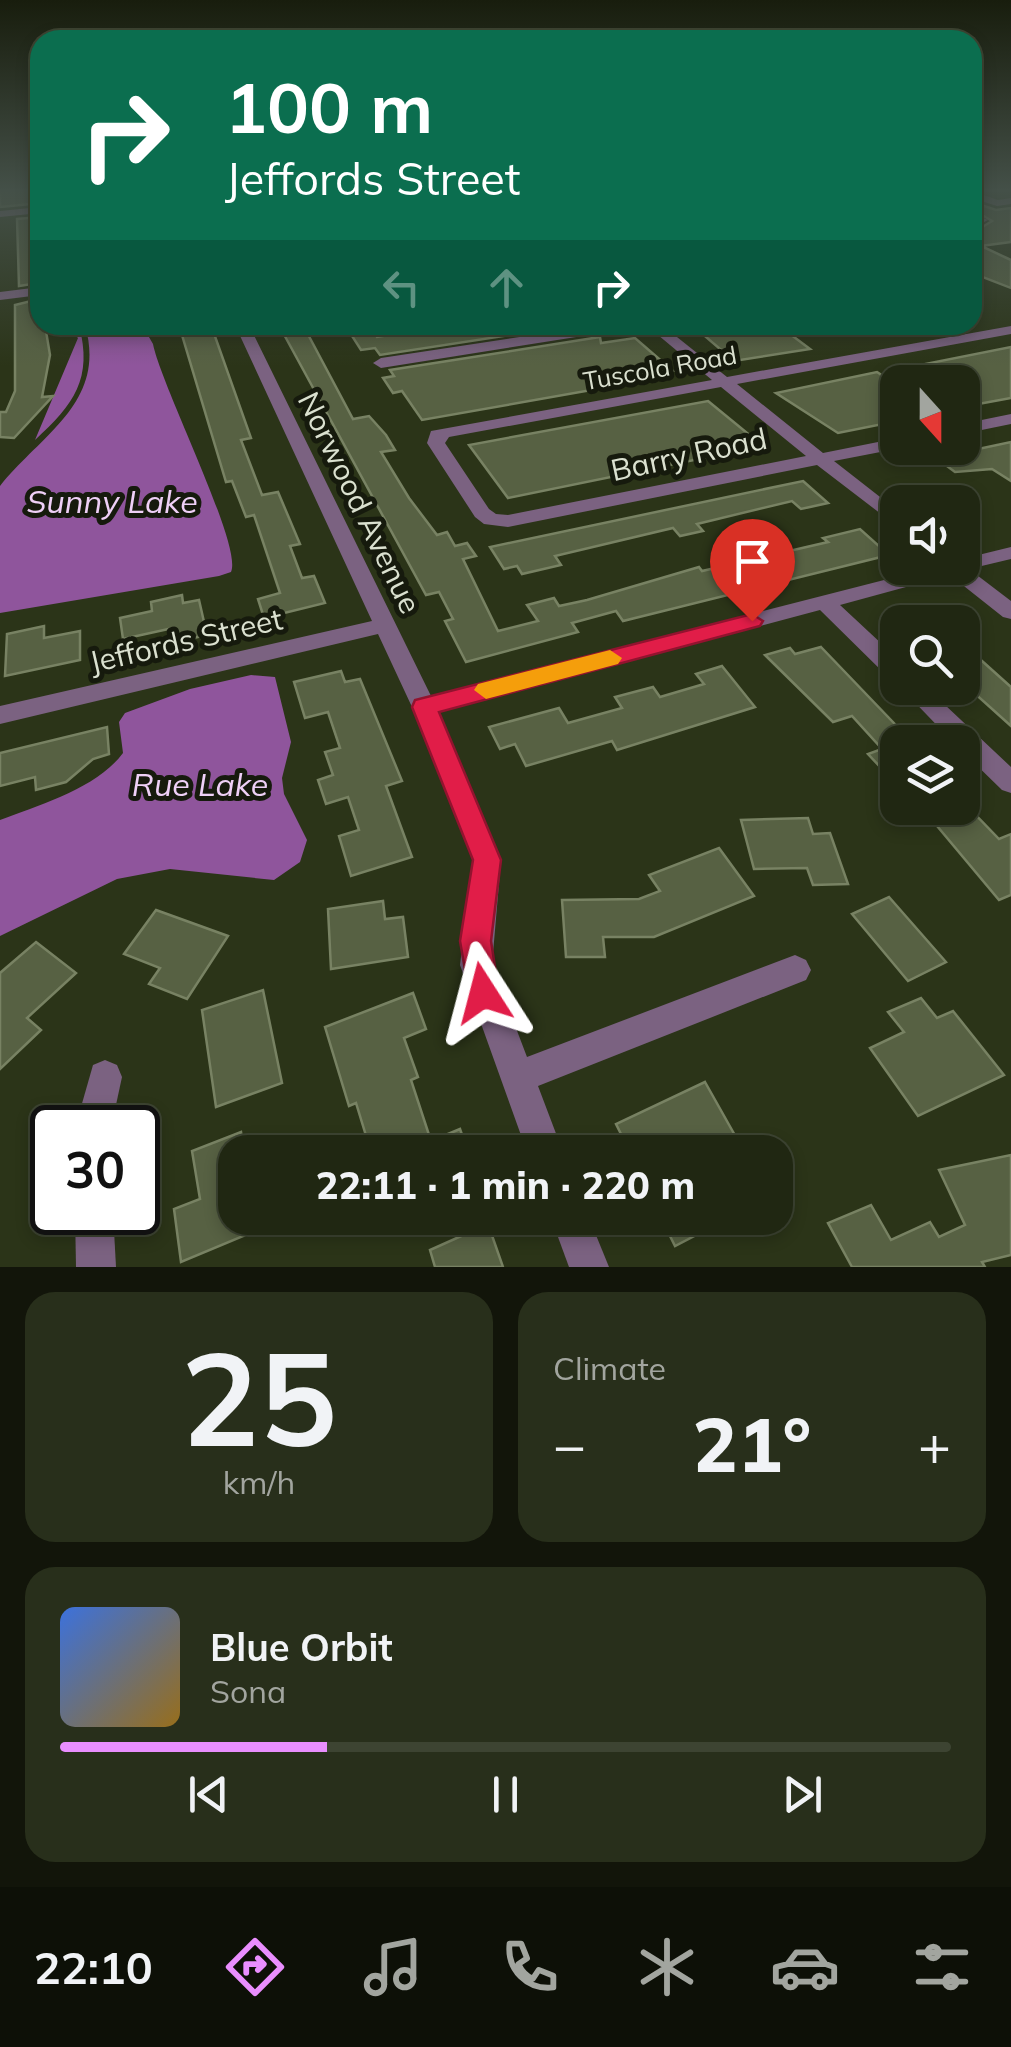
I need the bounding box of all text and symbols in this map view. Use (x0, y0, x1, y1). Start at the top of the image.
text: 100 m (225, 63, 433, 151)
icon: right (60, 70, 190, 200)
text: Jeffords Street (225, 150, 521, 206)
icon: left (374, 260, 429, 315)
icon: ahead (479, 260, 534, 315)
icon: right (584, 260, 639, 315)
street label: Tuscola Road (581, 339, 739, 396)
north arrow (880, 365, 980, 465)
map controls (880, 365, 980, 825)
street label: Norwood Avenue (290, 386, 430, 620)
street label: Barry Road (607, 419, 770, 489)
water label: Sunny Lake (26, 481, 198, 521)
button: sound (880, 485, 980, 585)
pin (710, 519, 795, 622)
icon: arrive (725, 534, 780, 589)
street label: Jeffords Street (85, 599, 286, 681)
button: search (880, 605, 980, 705)
button: layers (880, 725, 980, 825)
water label: Rue Lake (132, 764, 268, 804)
position arrow (431, 941, 535, 1045)
speed limit sign: 30 (30, 1105, 160, 1235)
text: 22:11 · 1 min · 220 m (316, 1161, 695, 1209)
text: 25 (181, 1315, 337, 1479)
text: Climate (553, 1348, 666, 1388)
text: 21° (693, 1397, 811, 1491)
text: − (553, 1410, 586, 1479)
text: + (918, 1410, 951, 1479)
text: km/h (223, 1462, 295, 1502)
text: Blue Orbit (210, 1623, 393, 1671)
text: Sona (210, 1671, 286, 1711)
icon: previous (181, 1767, 236, 1822)
icon: pause (478, 1767, 533, 1822)
icon: next (775, 1767, 830, 1822)
icon: directions (220, 1932, 290, 2002)
icon: music (358, 1932, 428, 2002)
icon: phone (495, 1932, 565, 2002)
icon: climate (632, 1932, 702, 2002)
icon: car (770, 1932, 840, 2002)
icon: filters (907, 1932, 977, 2002)
text: 22:10 (34, 1939, 153, 1995)

